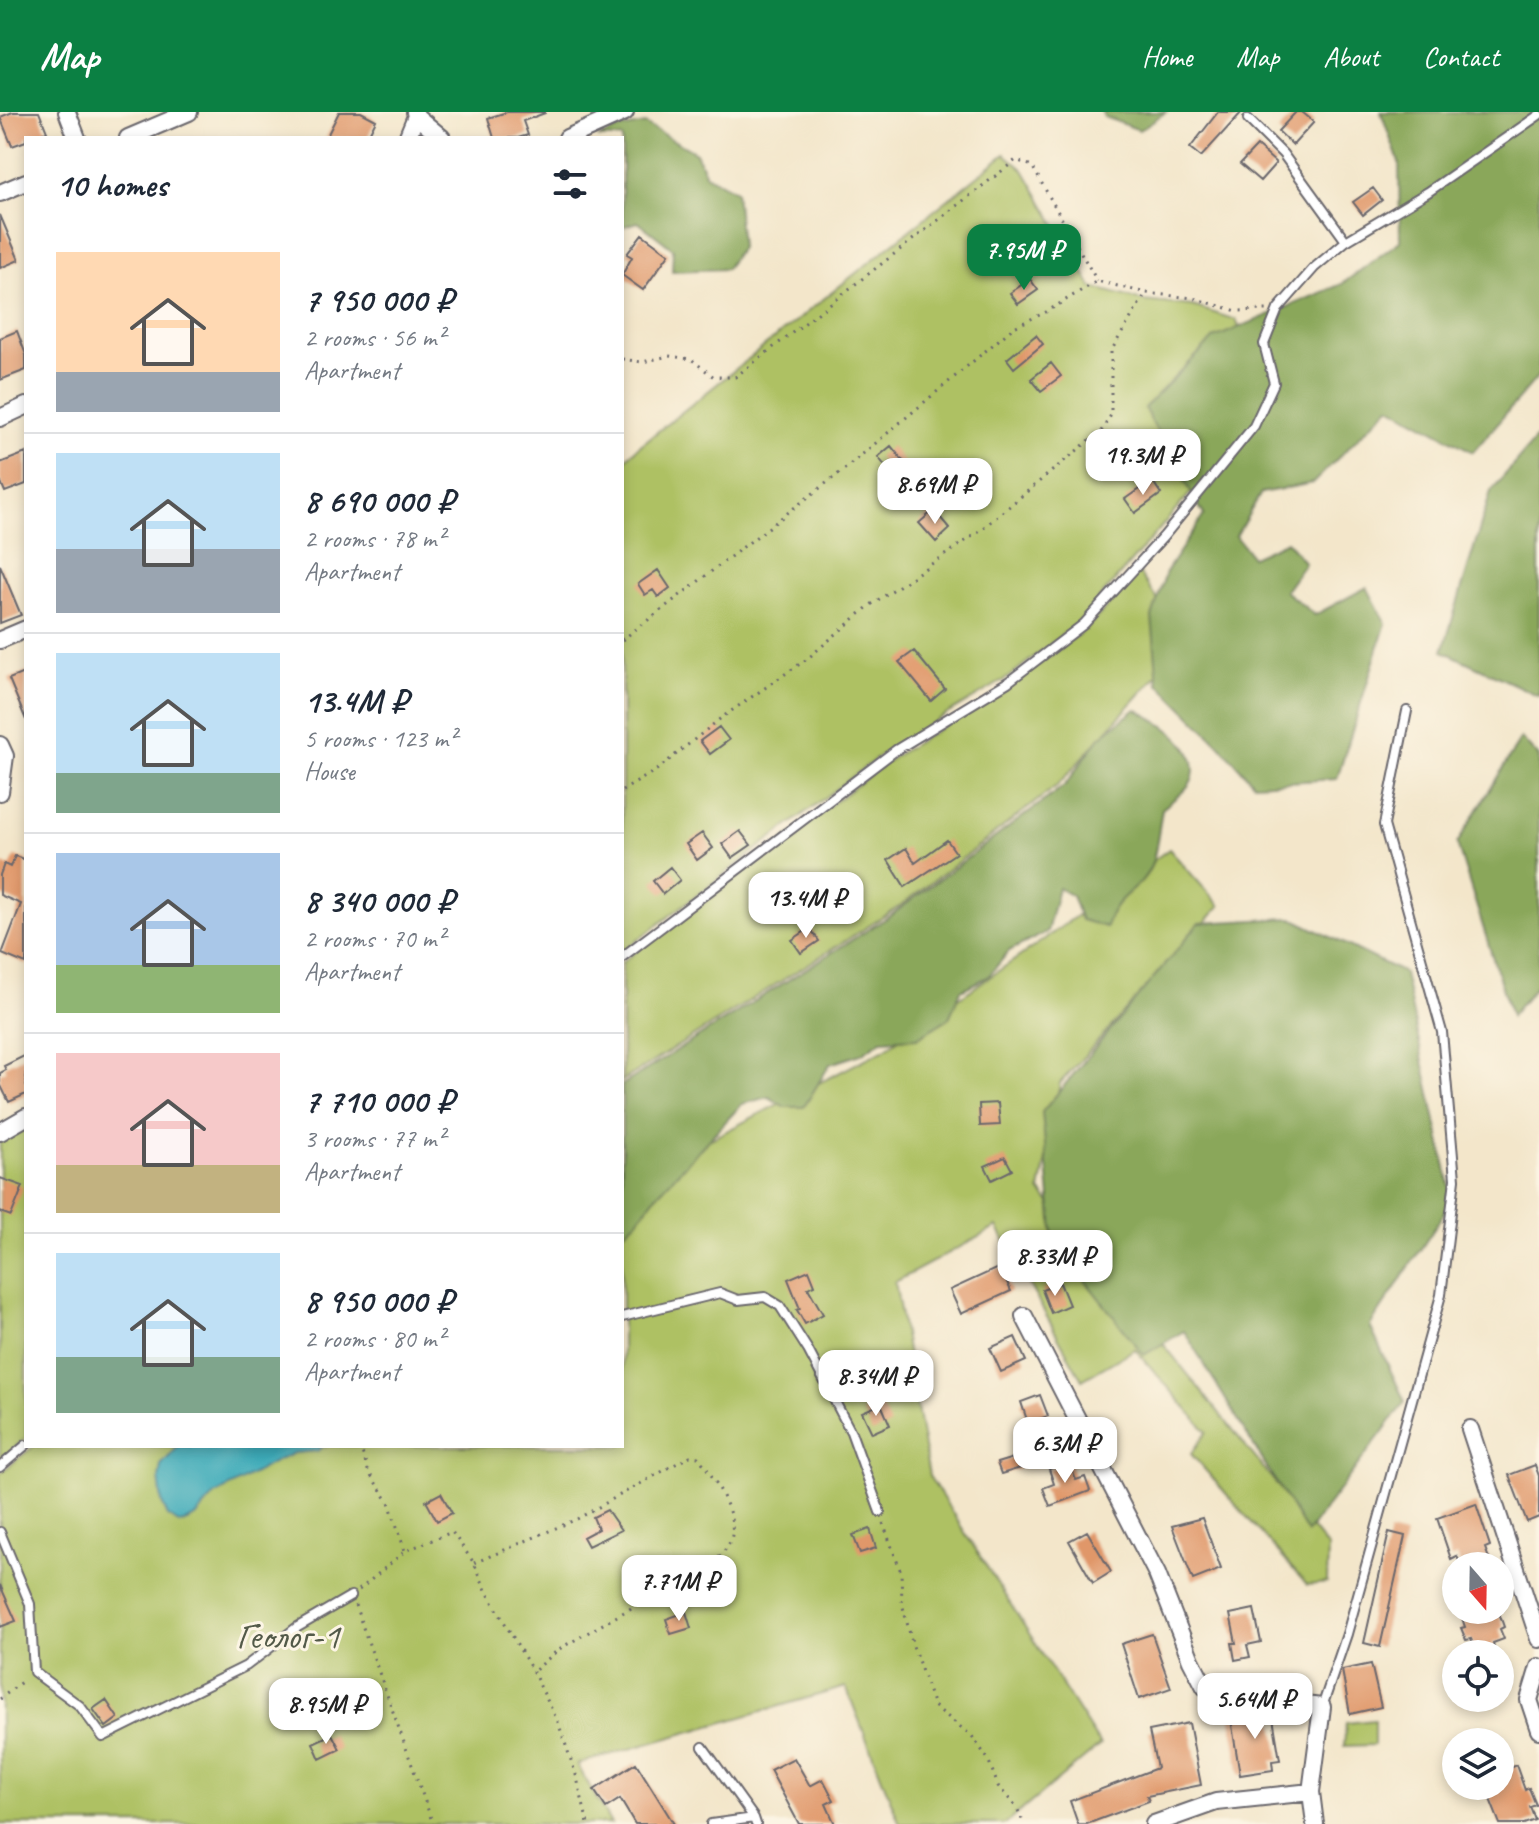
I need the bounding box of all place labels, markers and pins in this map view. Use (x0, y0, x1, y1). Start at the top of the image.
pin: 7.95M ₽ (950, 224, 1098, 292)
pin: 19.3M ₽ (1069, 429, 1217, 497)
pin: 8.69M ₽ (861, 458, 1009, 526)
pin: 13.4M ₽ (732, 872, 880, 940)
pin: 8.33M ₽ (981, 1230, 1129, 1298)
pin: 8.34M ₽ (802, 1350, 950, 1418)
pin: 6.3M ₽ (1000, 1417, 1130, 1485)
pin: 7.71M ₽ (605, 1555, 753, 1623)
pin: 5.64M ₽ (1181, 1673, 1329, 1741)
pin: 8.95M ₽ (252, 1678, 400, 1746)

